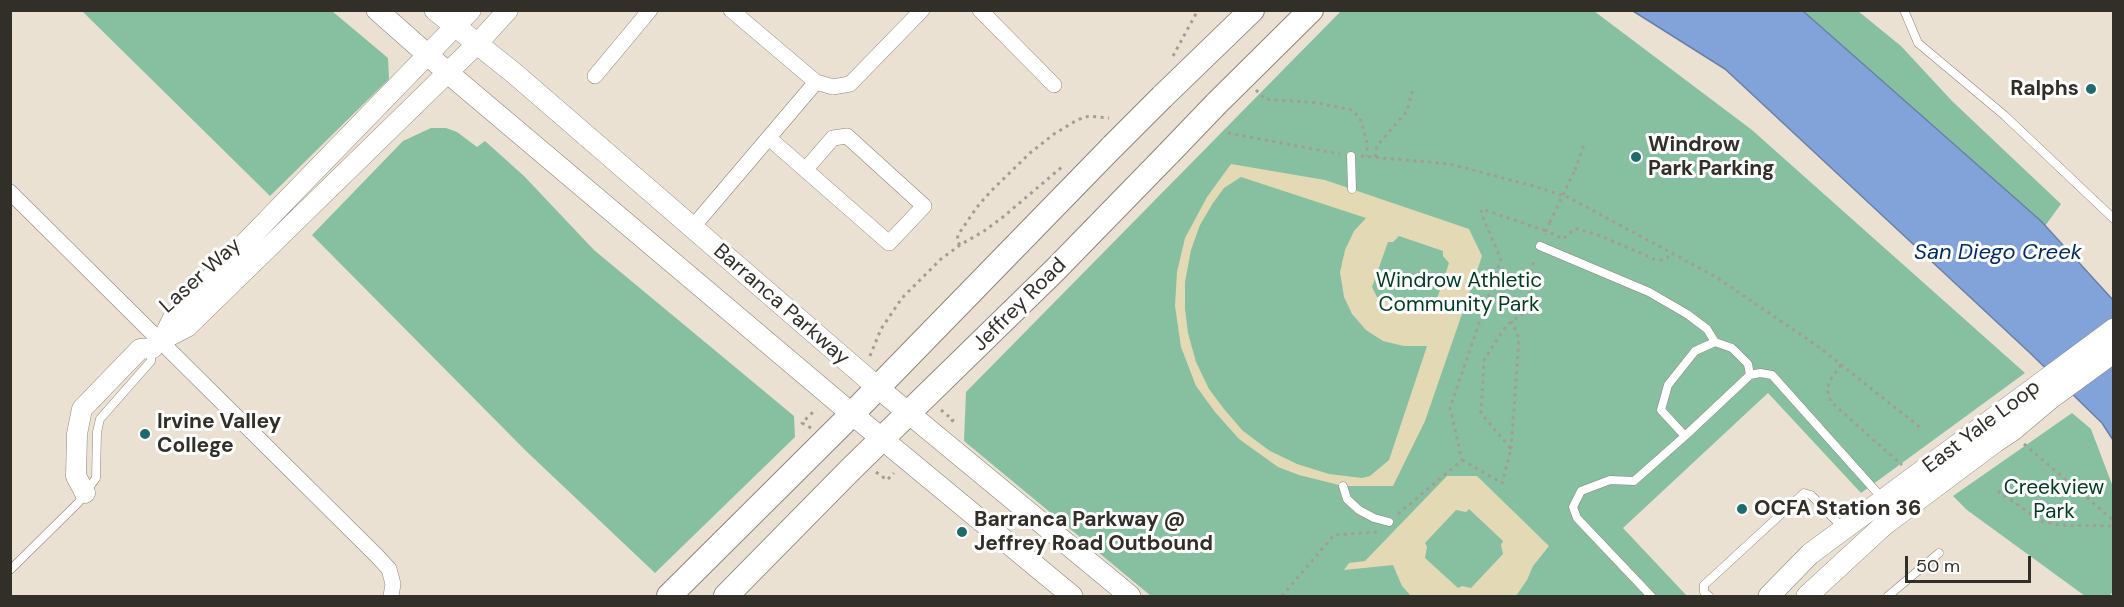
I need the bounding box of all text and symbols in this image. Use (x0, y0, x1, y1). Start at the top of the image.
place label: Ralphs (2010, 76, 2079, 102)
marker: Ralphs (2084, 82, 2098, 96)
place label: Windrow Park Parking (1648, 132, 1775, 182)
marker: Windrow Park Parking (1629, 150, 1643, 164)
street label: Laser Way (155, 233, 247, 319)
street label: Barranca Parkway (708, 239, 854, 371)
water label: San Diego Creek (1914, 240, 2082, 266)
street label: Jeffrey Road (968, 253, 1072, 357)
park label: Windrow Athletic Community Park (1376, 268, 1542, 318)
street label: East Yale Loop (1918, 375, 2046, 479)
place label: Irvine Valley College (157, 409, 281, 459)
marker: Irvine Valley College (138, 427, 152, 441)
park label: Creekview Park (2004, 475, 2104, 525)
place label: OCFA Station 36 (1754, 496, 1921, 522)
marker: OCFA Station 36 (1735, 502, 1749, 516)
place label: Barranca Parkway @ Jeffrey Road Outbound (974, 507, 1213, 557)
marker: Barranca Parkway @ Jeffrey Road Outbound (955, 525, 969, 539)
scale bar (1908, 544, 2034, 582)
text: 50 m (1916, 554, 1960, 578)

